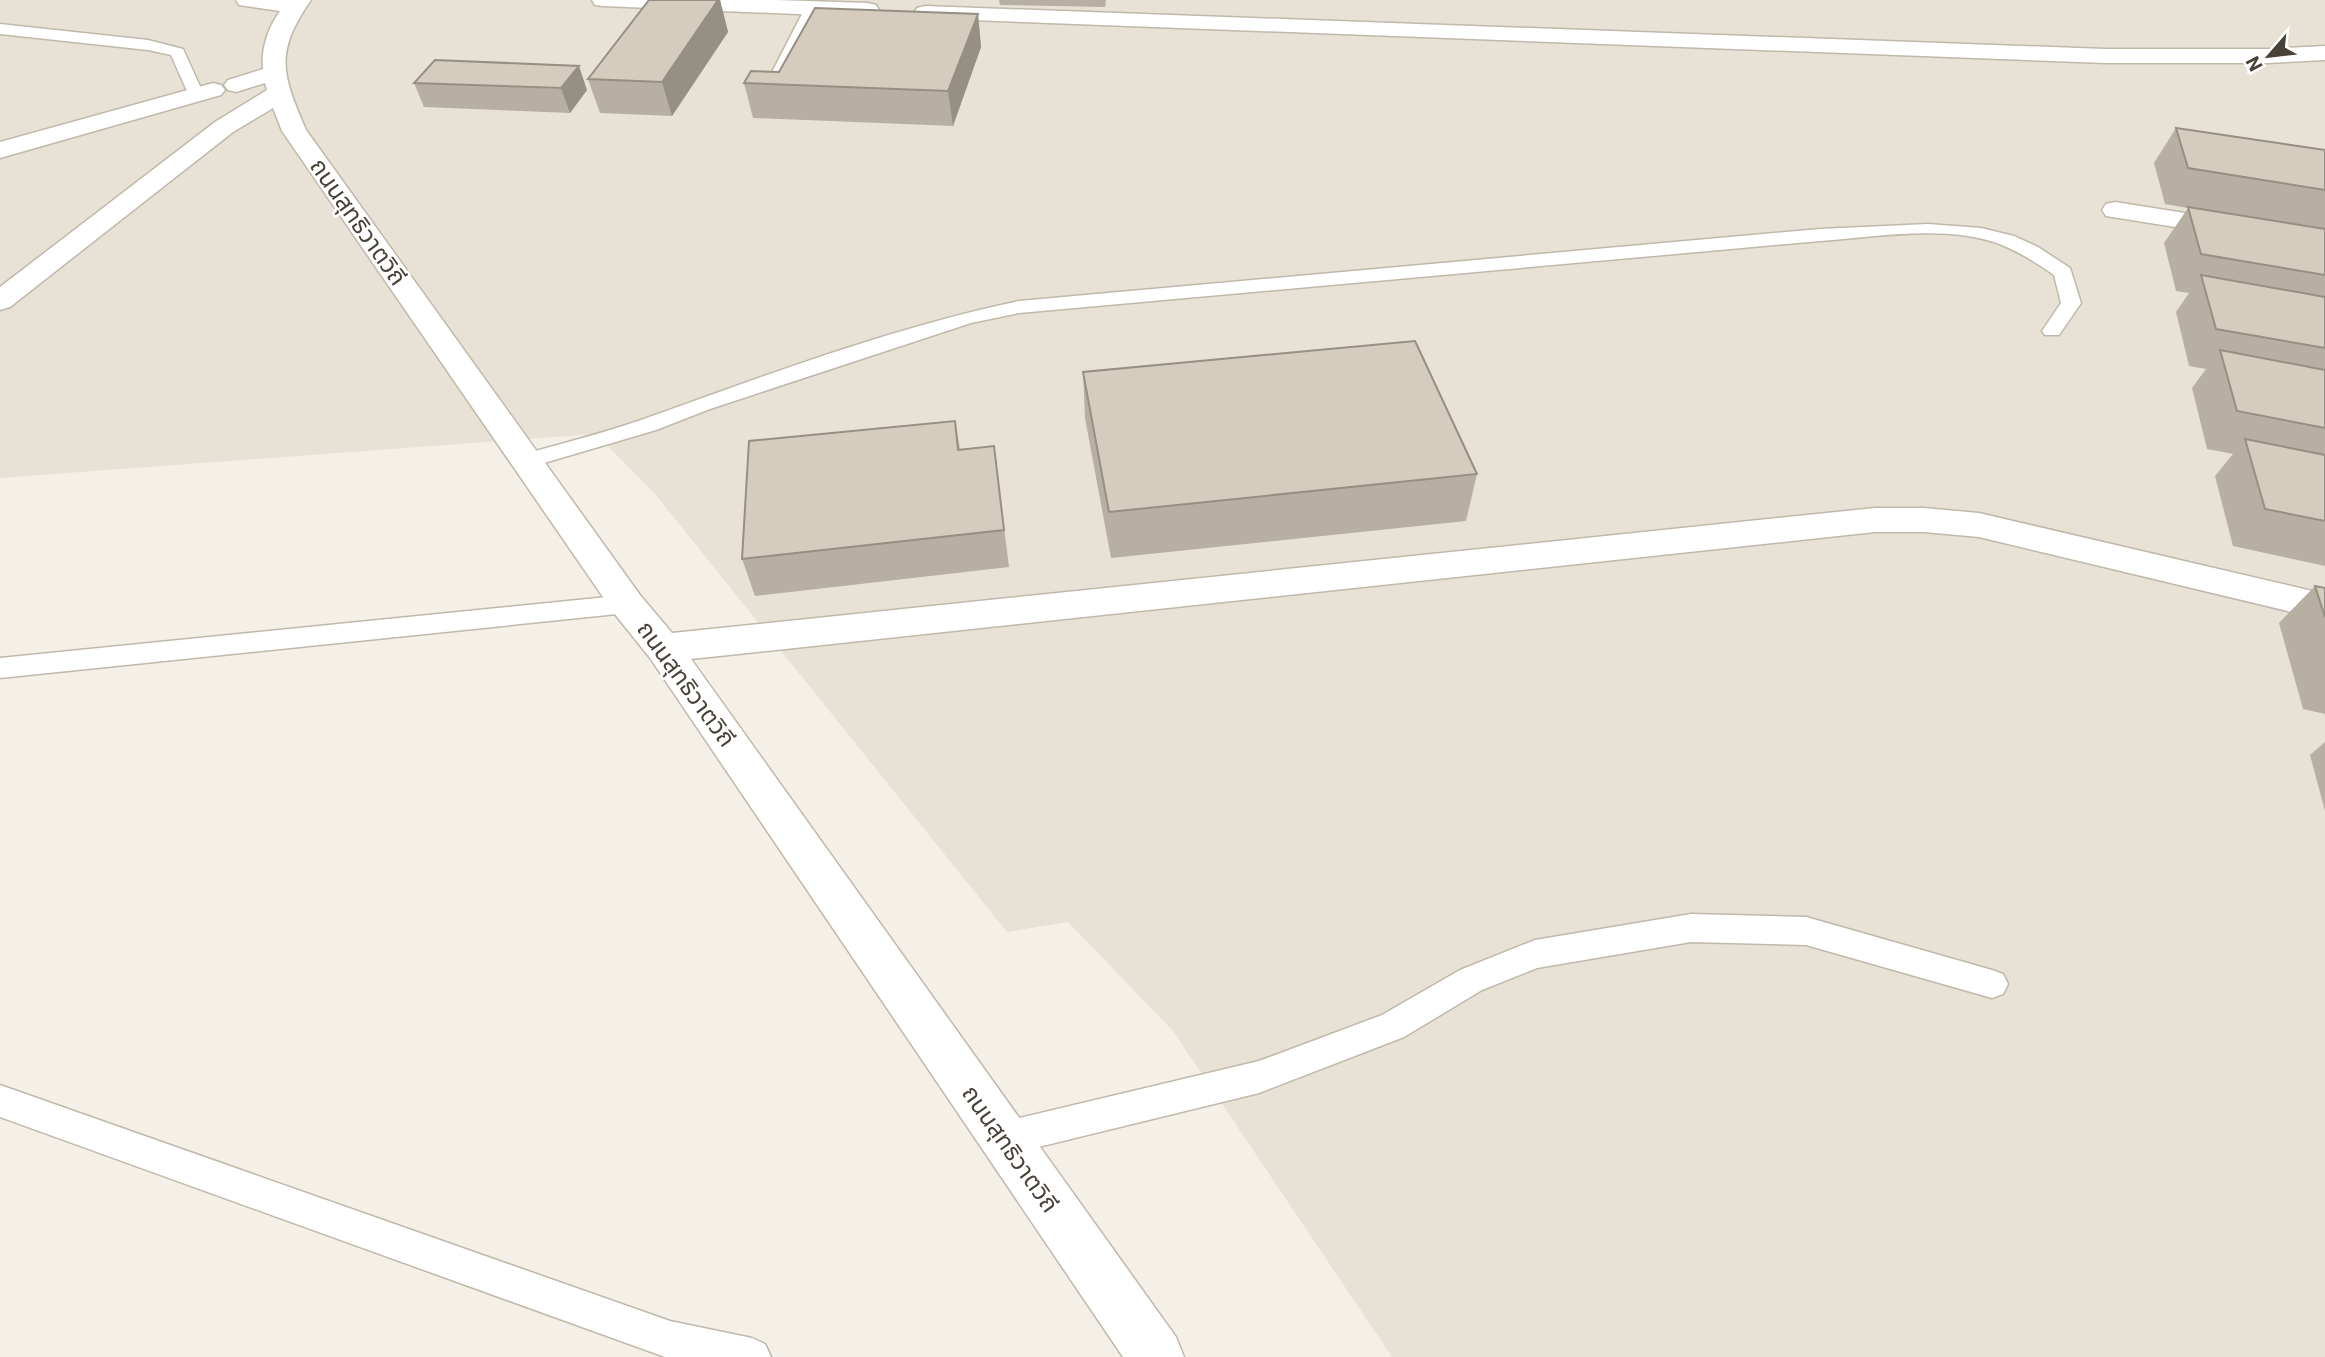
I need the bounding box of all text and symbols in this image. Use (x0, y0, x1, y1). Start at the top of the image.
north arrow (2234, 21, 2304, 91)
text: N (2241, 52, 2268, 75)
street label: ถนนสุทธิวาตวิถี (303, 153, 412, 291)
street label: ถนนสุทธิวาตวิถี (630, 616, 741, 753)
street label: ถนนสุทธิวาตวิถี (955, 1080, 1064, 1218)

